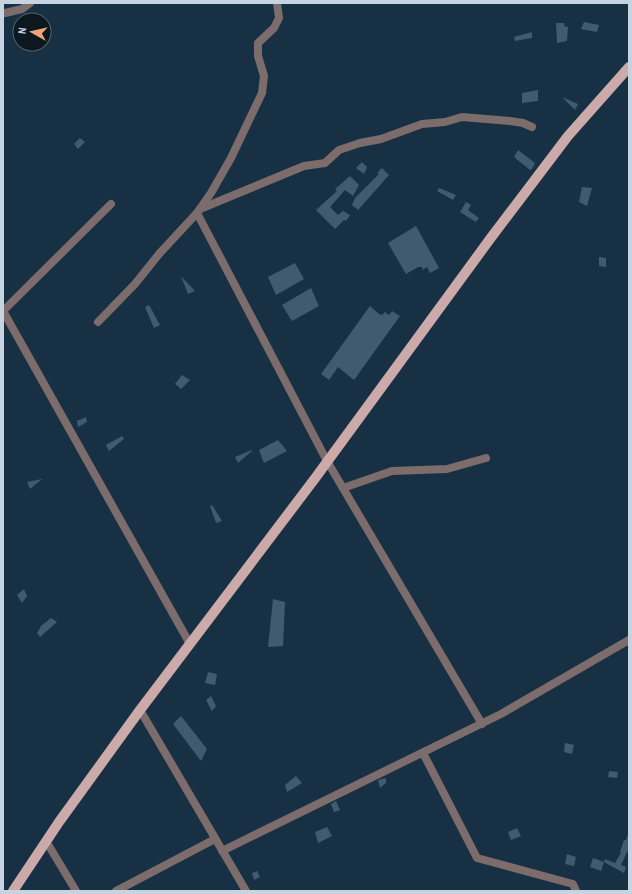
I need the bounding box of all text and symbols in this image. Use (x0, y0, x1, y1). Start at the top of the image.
north arrow (12, 12, 52, 52)
text: N (15, 26, 29, 35)

